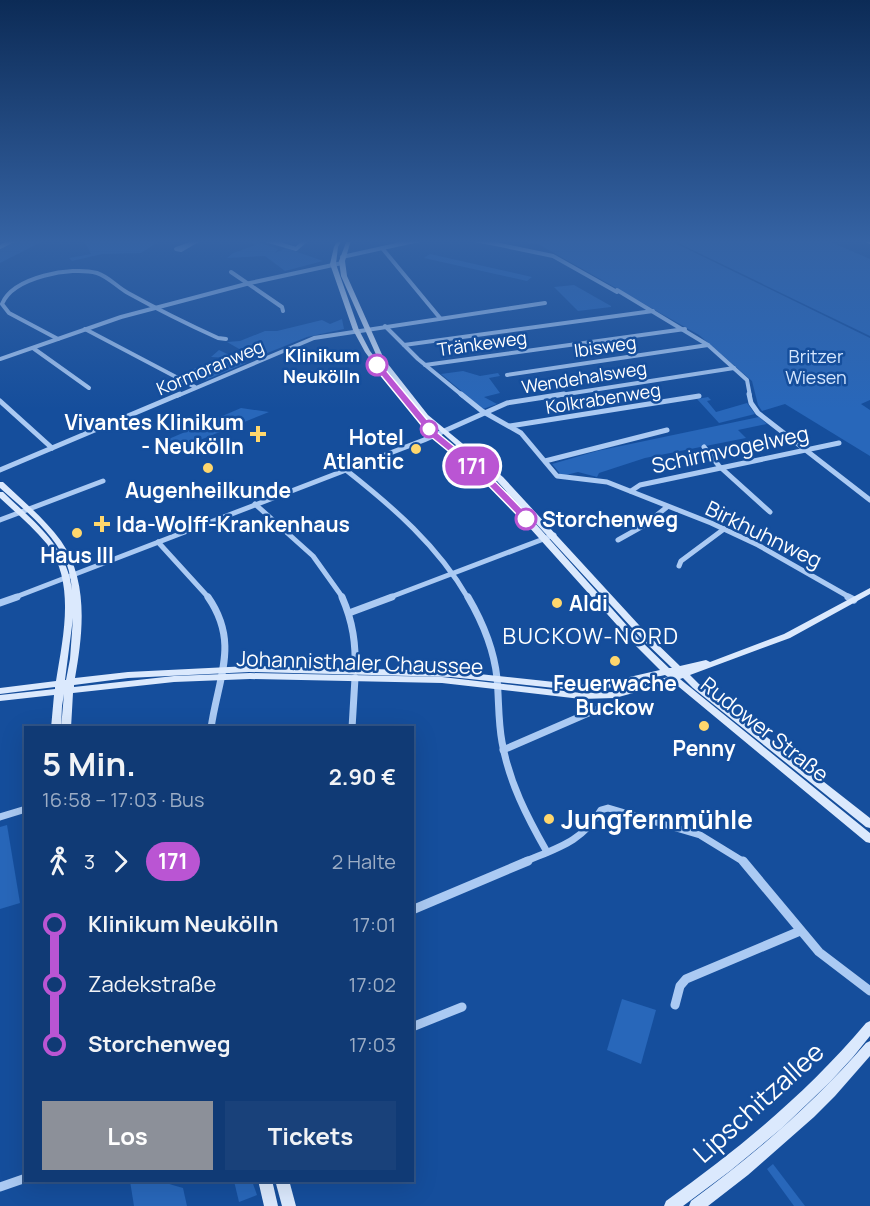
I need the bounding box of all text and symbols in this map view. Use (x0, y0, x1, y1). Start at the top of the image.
street label: Tränkeweg (436, 325, 528, 361)
street label: Ibisweg (572, 330, 638, 362)
street label: Kormoranweg (153, 334, 267, 400)
place label: Klinikum Neukölln (283, 343, 360, 388)
park label: Britzer Wiesen (785, 344, 847, 389)
marker: Klinikum Neukölln (366, 354, 388, 376)
street label: Wendehalsweg (520, 355, 648, 399)
street label: Kolkrabenweg (544, 377, 662, 419)
place label: Vivantes Klinikum - Neukölln (64, 408, 244, 460)
street label: Schirmvogelweg (649, 419, 811, 479)
unlabelled marker (420, 420, 438, 438)
place label: Hotel Atlantic (323, 423, 404, 475)
marker: Vivantes Klinikum - Neukölln (249, 425, 267, 443)
marker: Hotel Atlantic (409, 442, 423, 456)
line badge: 171 (438, 446, 506, 486)
text: 171 (457, 452, 487, 480)
marker: Augenheilkunde (201, 461, 215, 475)
place label: Augenheilkunde (125, 476, 291, 504)
street label: Birkhuhnweg (701, 494, 827, 574)
place label: Storchenweg (542, 505, 678, 533)
marker: Storchenweg (515, 508, 537, 530)
place label: Ida-Wolff-Krankenhaus (116, 510, 350, 538)
marker: Ida-Wolff-Krankenhaus (93, 515, 111, 533)
marker: Haus III (70, 526, 84, 540)
place label: Haus III (40, 541, 114, 569)
place label: Aldi (569, 589, 608, 617)
marker: Aldi (550, 596, 564, 610)
district label: BUCKOW-NORD (502, 621, 680, 651)
street label: Johannisthaler Chaussee (236, 644, 484, 680)
marker: Feuerwache Buckow (608, 654, 622, 668)
place label: Feuerwache Buckow (553, 669, 677, 721)
street label: Rudower Straße (695, 670, 835, 788)
marker: Penny (697, 719, 711, 733)
place label: Penny (672, 734, 736, 762)
text: 5 Min. (42, 741, 136, 786)
text: 2.90 € (329, 762, 396, 792)
text: 16:58 – 17:03 · Bus (42, 786, 204, 813)
place label: Jungfernmühle (561, 801, 753, 837)
marker: Jungfernmühle (542, 812, 556, 826)
icon: walk (42, 845, 75, 878)
icon: forward (104, 845, 137, 878)
text: 171 (158, 847, 188, 875)
text: 3 (84, 848, 95, 875)
text: 2 Halte (332, 848, 396, 875)
text: Klinikum Neukölln (88, 909, 278, 939)
text: 17:01 (352, 911, 396, 938)
text: Zadekstraße (88, 969, 216, 999)
text: 17:02 (349, 971, 396, 998)
text: Storchenweg (88, 1029, 231, 1059)
text: 17:03 (349, 1031, 396, 1058)
street label: Lipschitzallee (685, 1034, 831, 1170)
button: Los (42, 1101, 213, 1170)
button: Tickets (225, 1101, 396, 1170)

